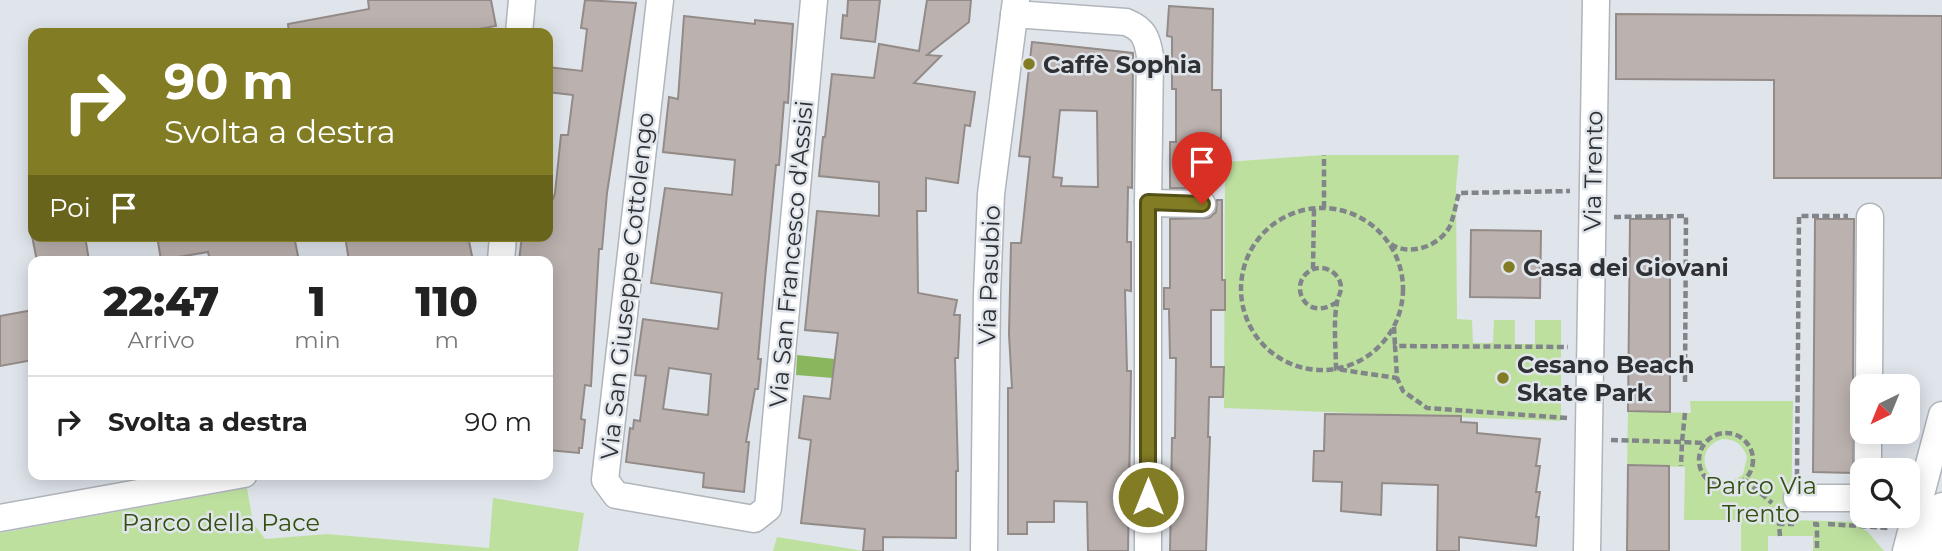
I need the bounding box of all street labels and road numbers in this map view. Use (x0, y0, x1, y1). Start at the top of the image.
street label: Via San Francesco d'Assisi (763, 99, 819, 409)
street label: Via Trento (1577, 110, 1609, 232)
street label: Via San Giuseppe Cottolengo (594, 111, 660, 461)
street label: Via Pasubio (972, 205, 1006, 345)

